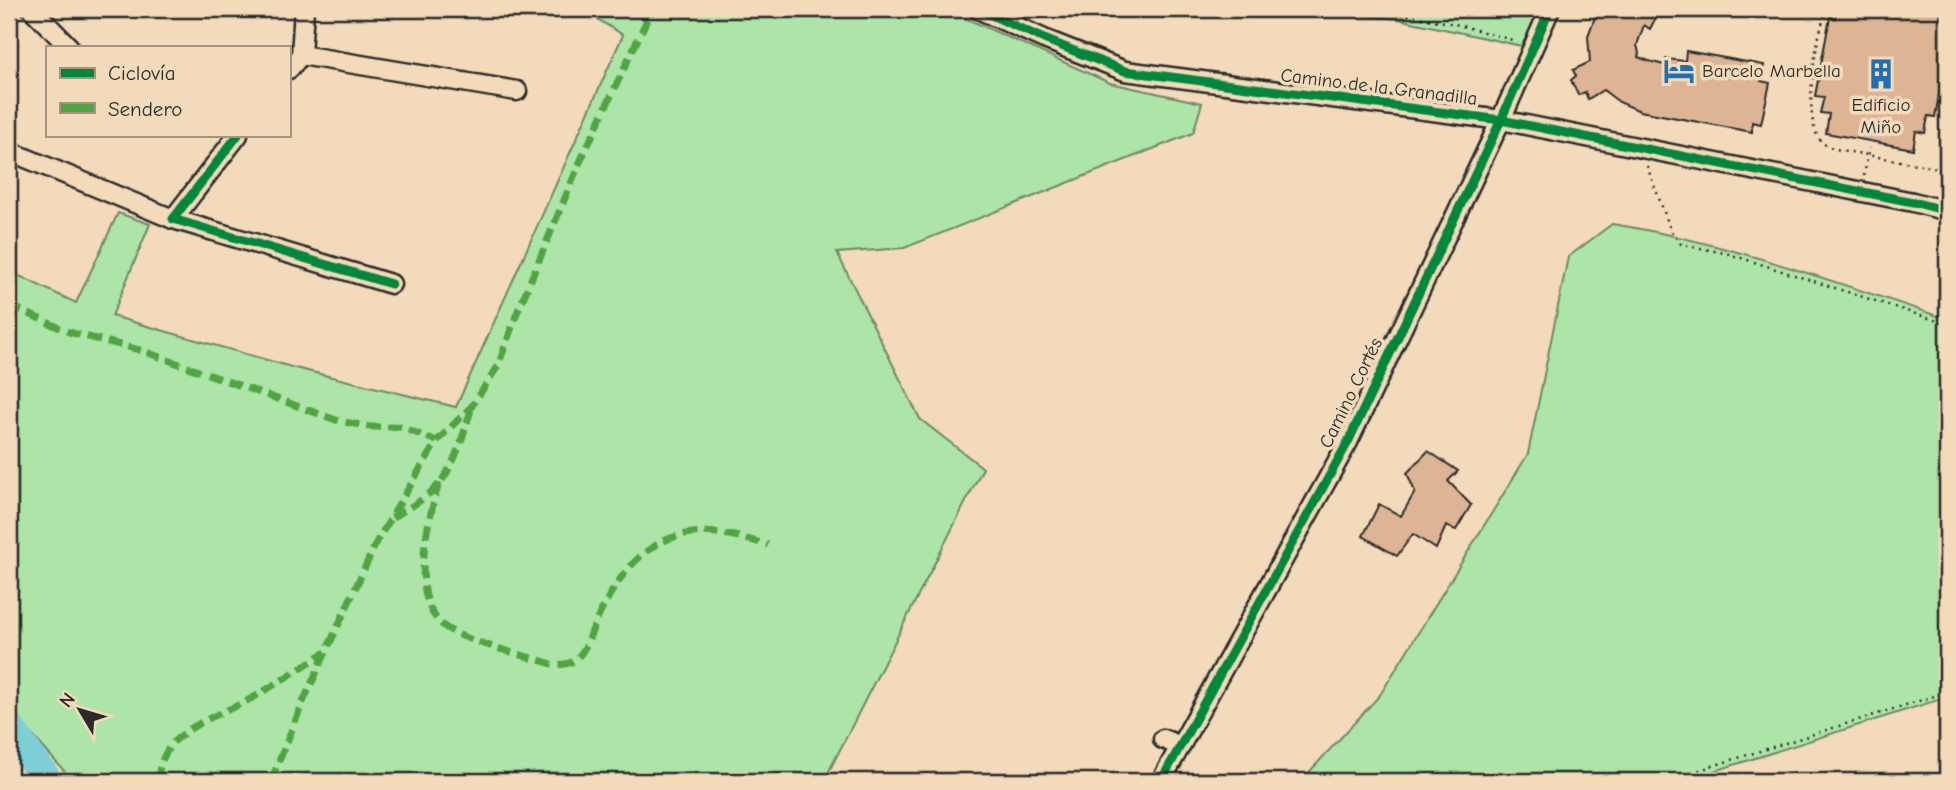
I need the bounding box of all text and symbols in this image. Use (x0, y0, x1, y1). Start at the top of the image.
legend (46, 46, 290, 136)
hotel icon: Barcelo Marbella (1662, 54, 1696, 88)
building icon: Edificio Miño (1864, 57, 1898, 91)
place label: Barcelo Marbella (1702, 60, 1841, 82)
text: Ciclovía (108, 61, 176, 85)
street label: Camino de la Granadilla (1279, 64, 1479, 110)
place label: Edificio Miño (1852, 94, 1910, 138)
text: Sendero (108, 97, 182, 121)
street label: Camino Cortés (1315, 334, 1387, 452)
north arrow (46, 674, 116, 744)
text: N (55, 688, 80, 712)

